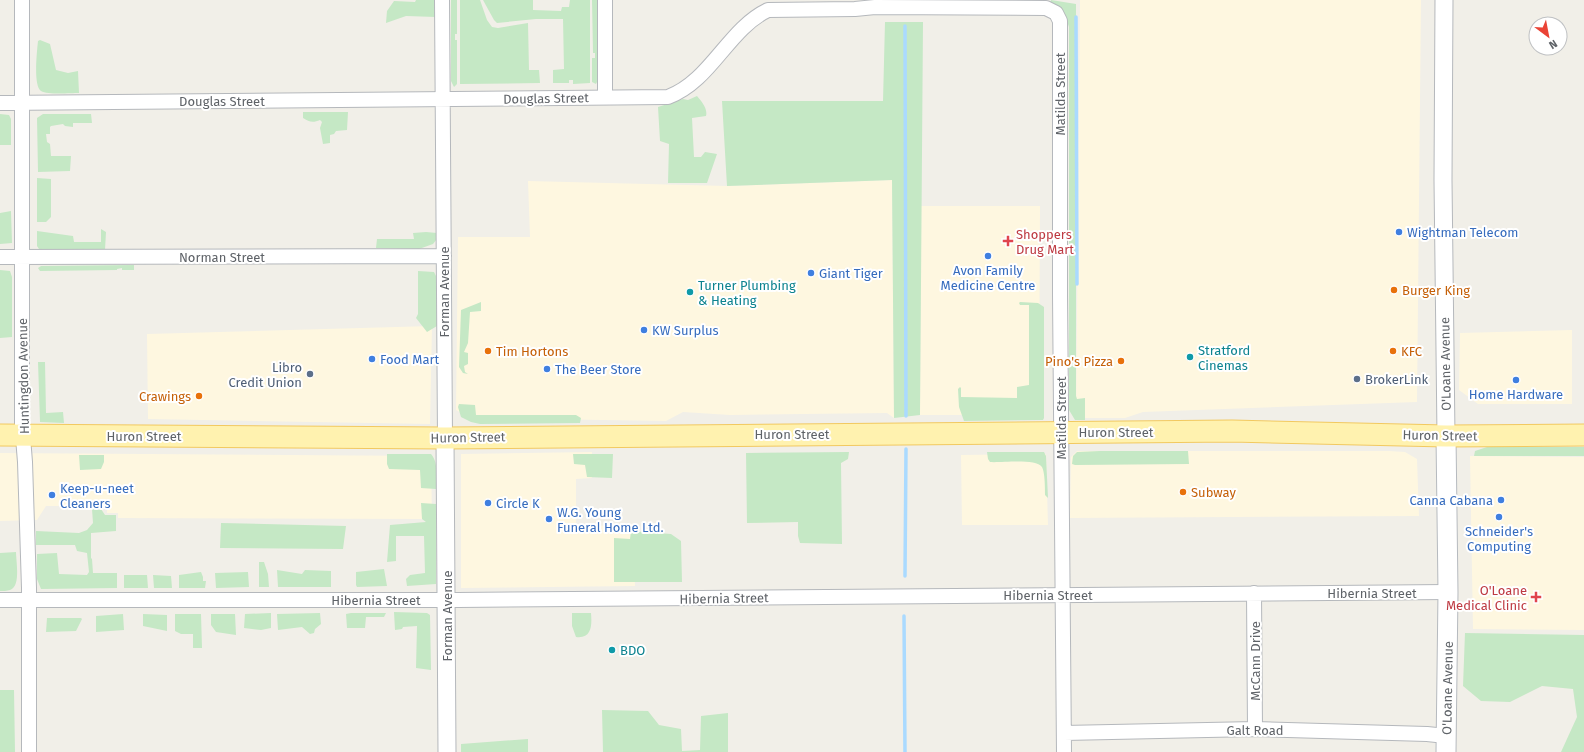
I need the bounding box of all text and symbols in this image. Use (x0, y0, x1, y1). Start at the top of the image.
north arrow (1528, 16, 1568, 56)
text: N (1546, 37, 1560, 52)
street label: Matilda Street (1053, 52, 1068, 135)
street label: Douglas Street (503, 90, 589, 107)
street label: Douglas Street (179, 94, 265, 109)
place label: Wightman Telecom (1407, 225, 1518, 240)
place label: Shoppers Drug Mart (1016, 227, 1074, 257)
marker: Wightman Telecom (1394, 227, 1404, 237)
marker: Shoppers Drug Mart (1003, 236, 1013, 246)
street label: Forman Avenue (437, 247, 452, 337)
street label: Norman Street (179, 250, 265, 265)
marker: Avon Family Medicine Centre (983, 251, 993, 261)
place label: Avon Family Medicine Centre (941, 263, 1035, 293)
place label: Giant Tiger (819, 266, 883, 281)
marker: Giant Tiger (806, 268, 816, 278)
place label: Turner Plumbing & Heating (698, 278, 796, 308)
place label: Burger King (1402, 283, 1470, 298)
marker: Burger King (1389, 285, 1399, 295)
marker: Turner Plumbing & Heating (685, 287, 695, 297)
street label: O'Loane Avenue (1437, 317, 1454, 411)
street label: Huntingdon Avenue (15, 318, 32, 434)
place label: KW Surplus (652, 323, 719, 338)
marker: KW Surplus (639, 325, 649, 335)
place label: Stratford Cinemas (1198, 343, 1250, 373)
place label: Tim Hortons (496, 344, 568, 359)
place label: KFC (1401, 344, 1423, 359)
marker: Tim Hortons (483, 346, 493, 356)
marker: KFC (1388, 346, 1398, 356)
place label: Food Mart (380, 352, 440, 367)
marker: Stratford Cinemas (1185, 352, 1195, 362)
marker: Food Mart (367, 354, 377, 364)
place label: Pino's Pizza (1045, 354, 1113, 369)
marker: Pino's Pizza (1116, 356, 1126, 366)
place label: Libro Credit Union (229, 360, 302, 390)
place label: The Beer Store (555, 362, 641, 377)
marker: The Beer Store (542, 364, 552, 374)
marker: Libro Credit Union (305, 369, 315, 379)
place label: BrokerLink (1365, 372, 1429, 387)
marker: BrokerLink (1352, 374, 1362, 384)
marker: Home Hardware (1511, 375, 1521, 385)
street label: Matilda Street (1054, 376, 1069, 459)
place label: Home Hardware (1469, 387, 1563, 402)
place label: Crawings (139, 389, 191, 404)
marker: Crawings (194, 391, 204, 401)
street label: Huron Street (1079, 425, 1154, 440)
street label: Huron Street (755, 427, 830, 442)
street label: Huron Street (1402, 427, 1478, 444)
street label: Huron Street (107, 429, 182, 444)
street label: Huron Street (430, 429, 506, 446)
place label: Keep-u-neet Cleaners (60, 481, 134, 511)
place label: Subway (1191, 485, 1236, 500)
marker: Subway (1178, 487, 1188, 497)
marker: Keep-u-neet Cleaners (47, 490, 57, 500)
place label: Canna Cabana (1409, 493, 1493, 508)
marker: Canna Cabana (1496, 495, 1506, 505)
place label: Circle K (496, 496, 540, 511)
marker: Circle K (483, 498, 493, 508)
place label: W.G. Young Funeral Home Ltd. (557, 505, 664, 535)
marker: Schneider's Computing (1494, 512, 1504, 522)
marker: W.G. Young Funeral Home Ltd. (544, 514, 554, 524)
place label: Schneider's Computing (1465, 524, 1533, 554)
street label: Forman Avenue (440, 571, 455, 661)
place label: O'Loane Medical Clinic (1446, 583, 1527, 613)
street label: Hibernia Street (1327, 586, 1417, 601)
street label: Hibernia Street (1003, 588, 1093, 603)
street label: Hibernia Street (679, 590, 769, 607)
marker: O'Loane Medical Clinic (1530, 591, 1542, 603)
street label: Hibernia Street (331, 593, 421, 608)
street label: McCann Drive (1248, 621, 1263, 701)
street label: O'Loane Avenue (1439, 641, 1456, 735)
place label: BDO (620, 643, 645, 658)
marker: BDO (607, 645, 617, 655)
street label: Galt Road (1226, 723, 1284, 738)

